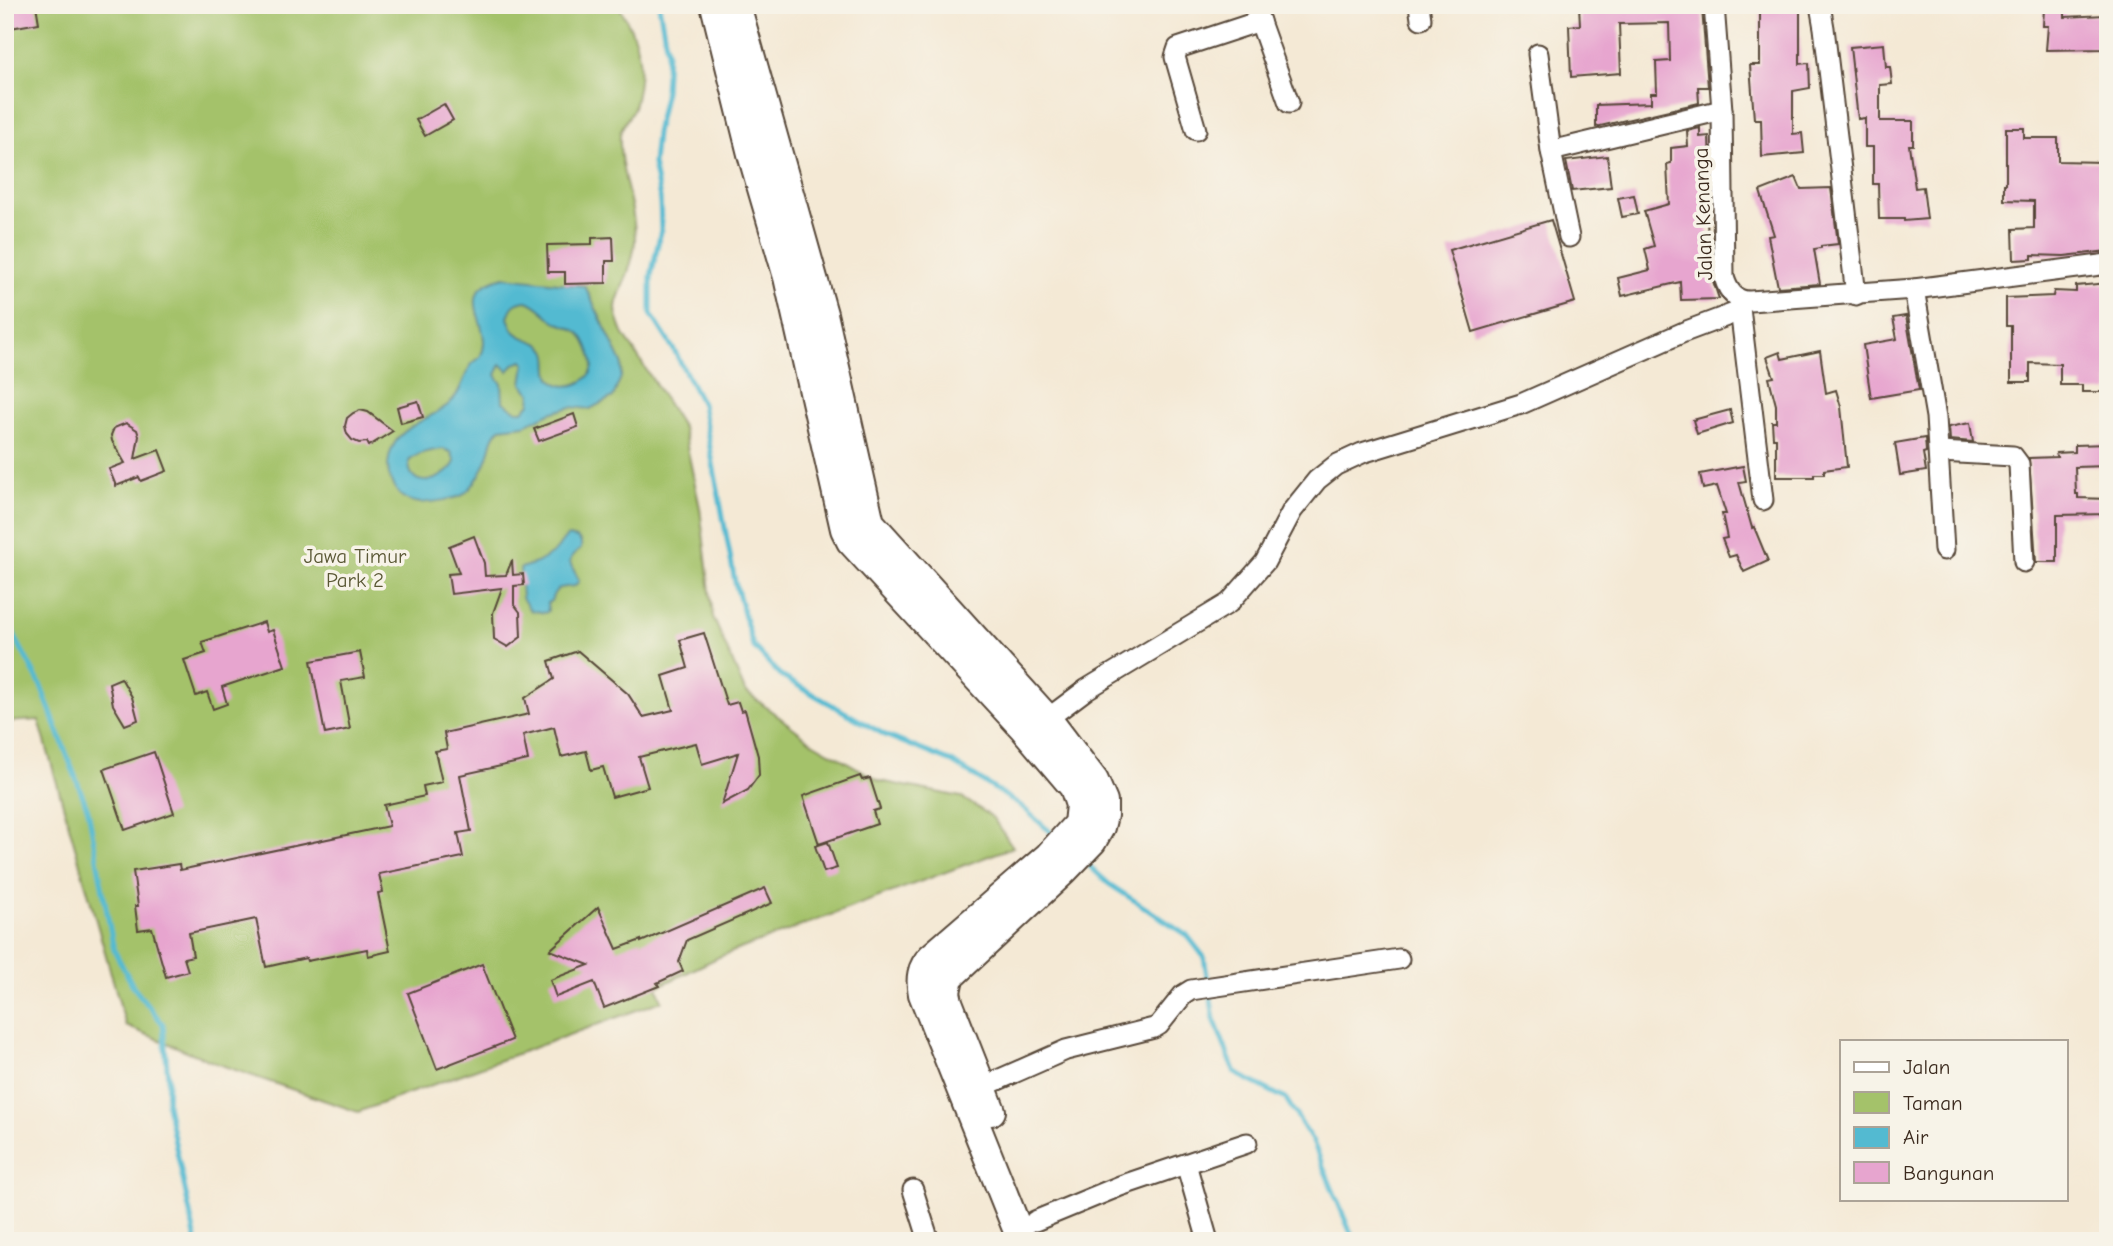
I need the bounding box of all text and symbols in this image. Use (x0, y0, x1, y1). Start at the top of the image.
street label: Jalan Kenanga (1689, 147, 1717, 281)
park label: Jawa Timur Park 2 (304, 544, 407, 592)
legend (1840, 1040, 2068, 1200)
text: Jalan (1903, 1055, 1950, 1079)
text: Taman (1903, 1091, 1963, 1115)
text: Air (1903, 1125, 1929, 1149)
text: Bangunan (1903, 1161, 1994, 1185)

